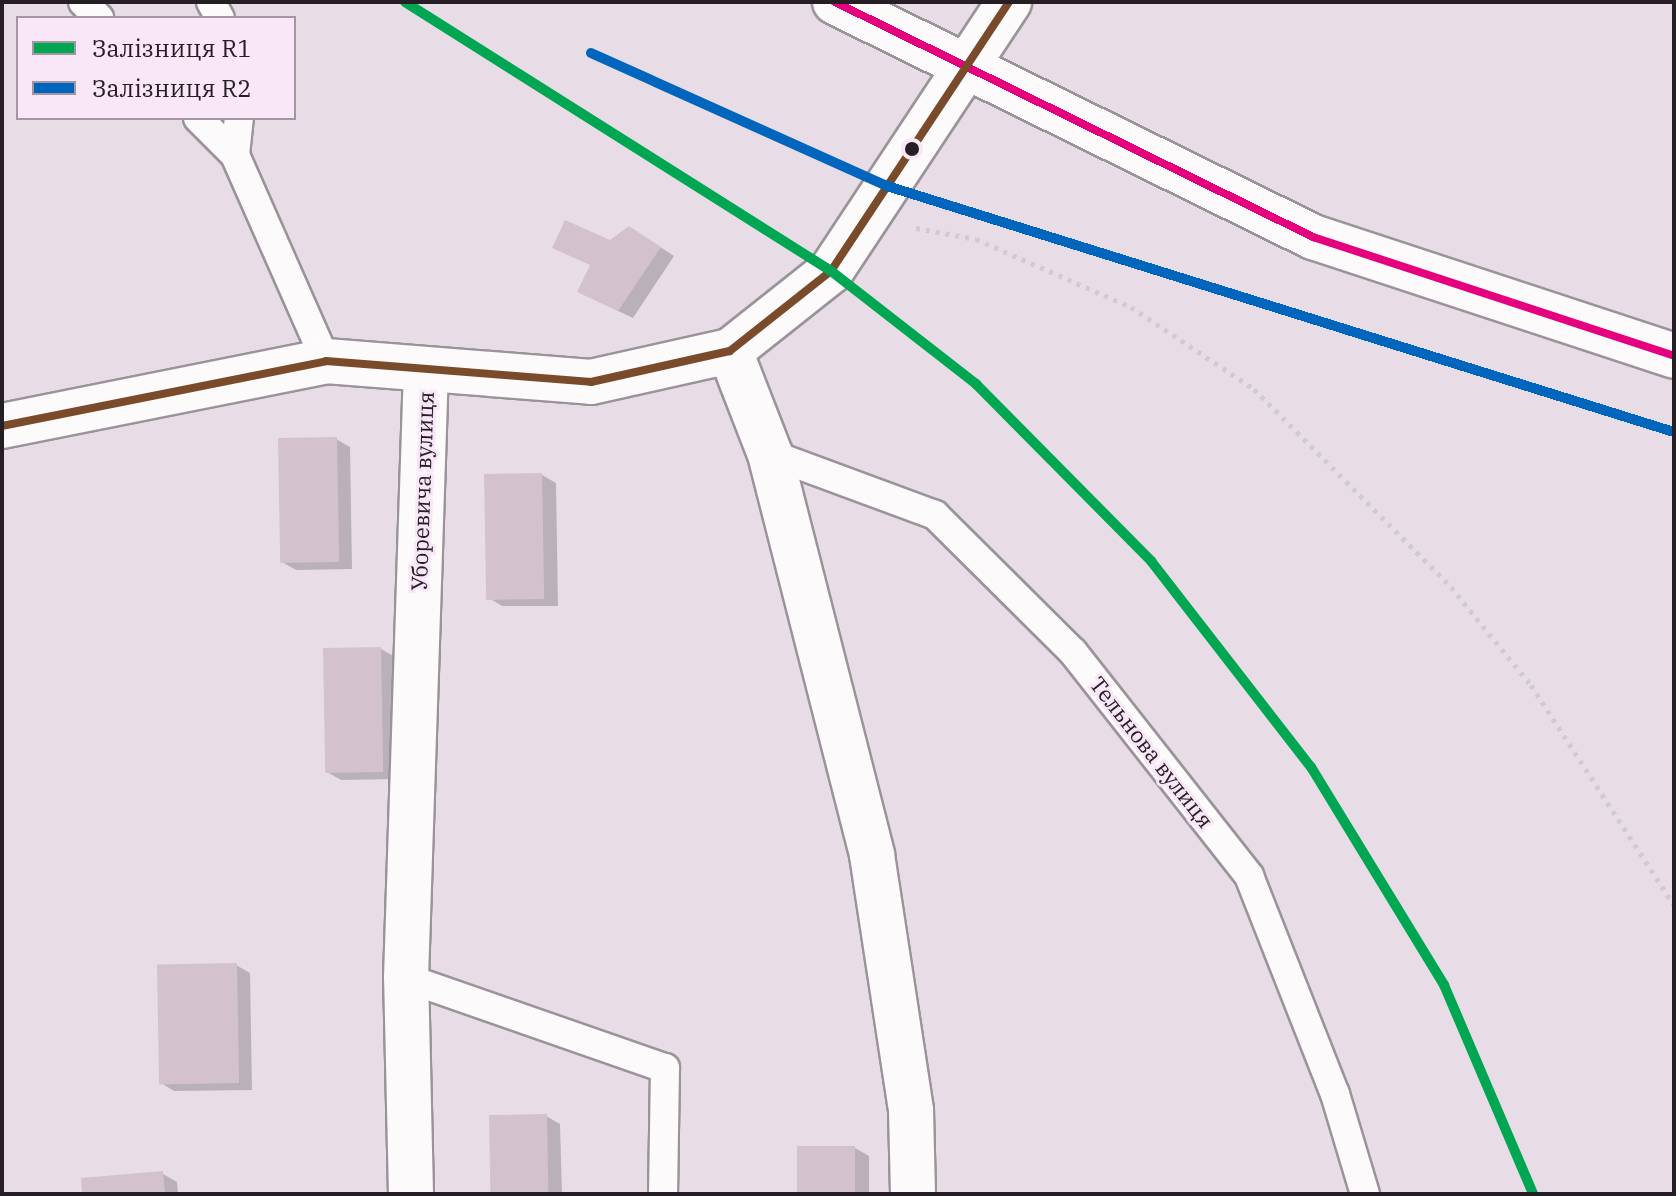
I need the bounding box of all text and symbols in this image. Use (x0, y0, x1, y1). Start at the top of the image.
legend (16, 16, 296, 120)
text: Залізниця R1 (92, 32, 252, 64)
text: Залізниця R2 (92, 72, 252, 104)
unlabelled marker (904, 141, 920, 157)
street label: Уборевича вулиця (405, 391, 439, 591)
street label: Тельнова вулиця (1085, 671, 1219, 833)

